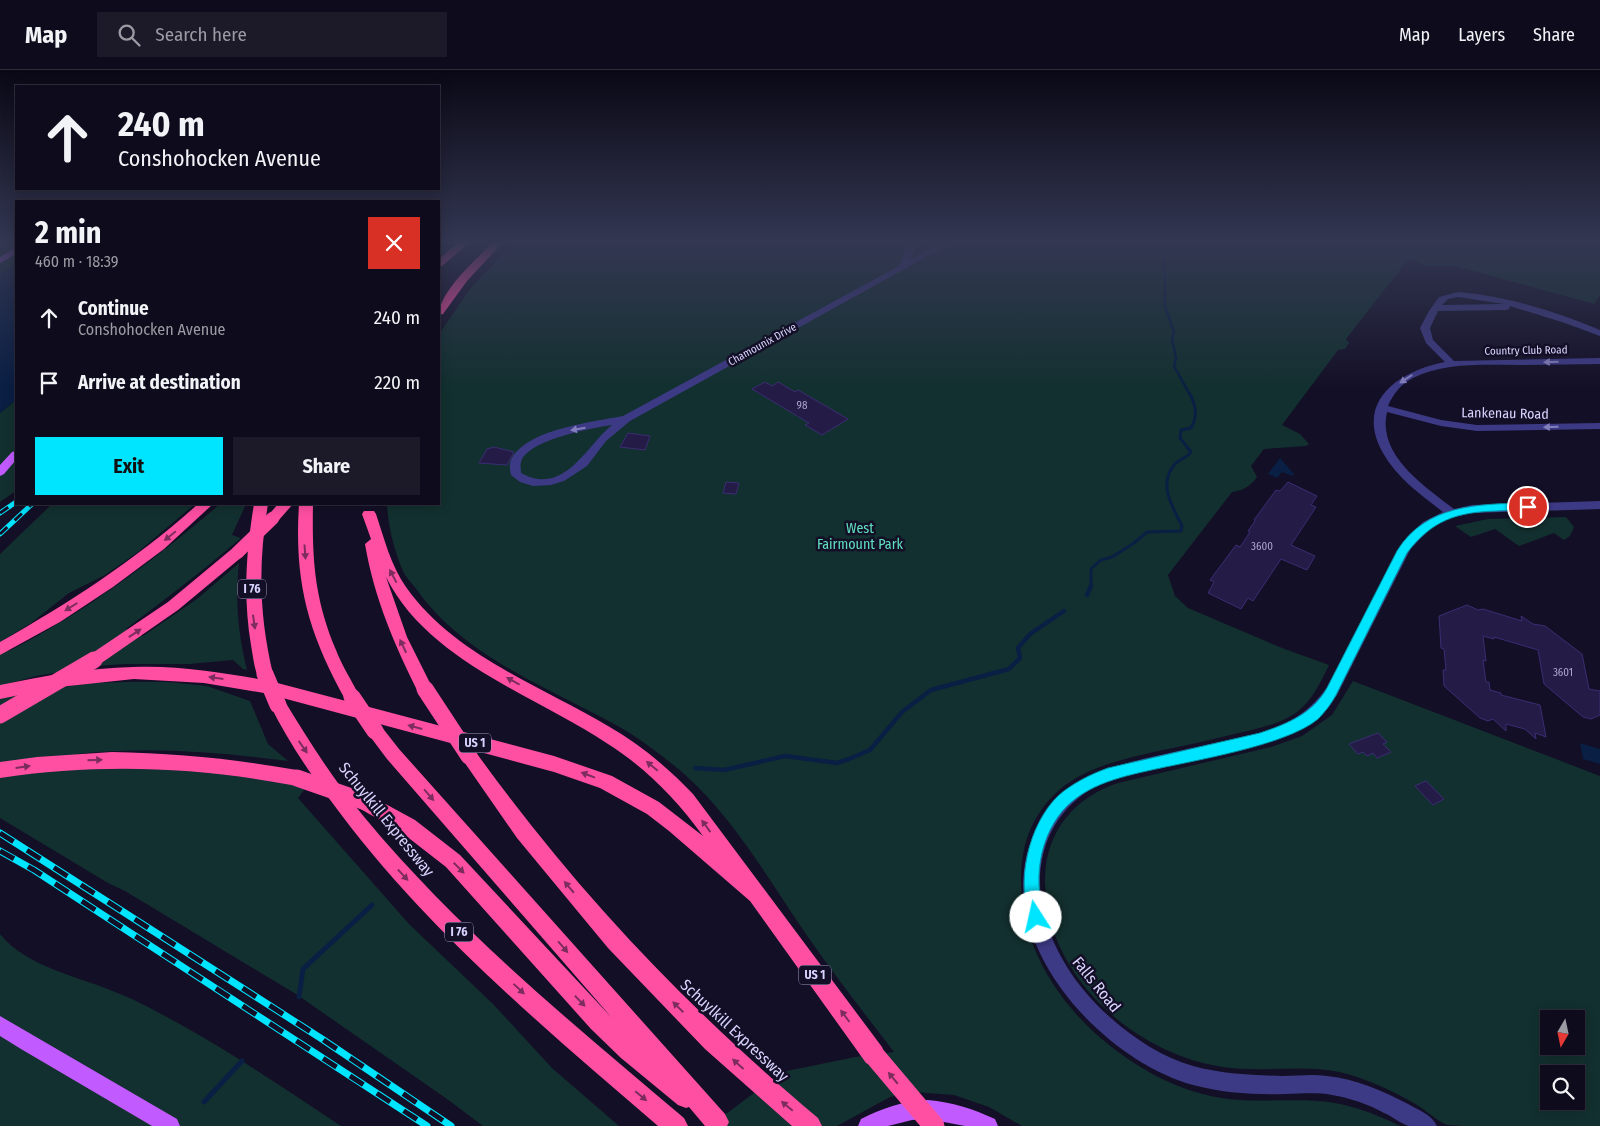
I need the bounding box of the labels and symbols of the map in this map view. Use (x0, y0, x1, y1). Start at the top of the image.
street label: Chamounix Drive (726, 320, 799, 369)
street label: Country Club Road (1484, 343, 1568, 358)
one-way arrow (1543, 358, 1559, 366)
one-way arrow (1399, 374, 1412, 383)
house number: 98 (797, 399, 808, 412)
street label: Lankenau Road (1461, 404, 1549, 423)
one-way arrow (1543, 423, 1559, 431)
one-way arrow (570, 425, 586, 433)
pin (1507, 486, 1549, 528)
park label: West Fairmount Park (817, 520, 904, 553)
one-way arrow (163, 531, 176, 542)
house number: 3600 (1251, 540, 1273, 553)
one-way arrow (301, 545, 309, 561)
one-way arrow (389, 569, 397, 583)
road number: I 76 (238, 579, 266, 598)
one-way arrow (65, 603, 78, 612)
one-way arrow (250, 614, 258, 630)
one-way arrow (128, 628, 141, 638)
one-way arrow (399, 639, 407, 653)
house number: 3601 (1553, 666, 1573, 679)
one-way arrow (208, 673, 224, 681)
one-way arrow (507, 677, 520, 686)
one-way arrow (407, 723, 422, 731)
road number: US 1 (459, 734, 491, 752)
one-way arrow (298, 740, 308, 754)
one-way arrow (88, 756, 104, 764)
street label: Schuylkill Expressway (335, 759, 439, 881)
one-way arrow (645, 761, 658, 772)
one-way arrow (16, 762, 32, 770)
one-way arrow (581, 771, 595, 779)
one-way arrow (423, 789, 435, 801)
one-way arrow (700, 820, 711, 833)
one-way arrow (453, 861, 465, 873)
one-way arrow (397, 868, 409, 880)
one-way arrow (564, 881, 575, 893)
position arrow (1009, 890, 1061, 942)
road number: I 76 (445, 922, 473, 942)
one-way arrow (557, 940, 568, 953)
street label: Falls Road (1068, 953, 1125, 1016)
road number: US 1 (799, 966, 831, 984)
street label: Schuylkill Expressway (677, 975, 793, 1086)
one-way arrow (512, 983, 525, 994)
one-way arrow (573, 995, 585, 1007)
one-way arrow (673, 1001, 685, 1013)
one-way arrow (840, 1010, 851, 1023)
north arrow (1540, 1010, 1585, 1055)
one-way arrow (733, 1058, 745, 1070)
one-way arrow (887, 1071, 898, 1084)
one-way arrow (634, 1090, 647, 1101)
one-way arrow (781, 1101, 794, 1112)

